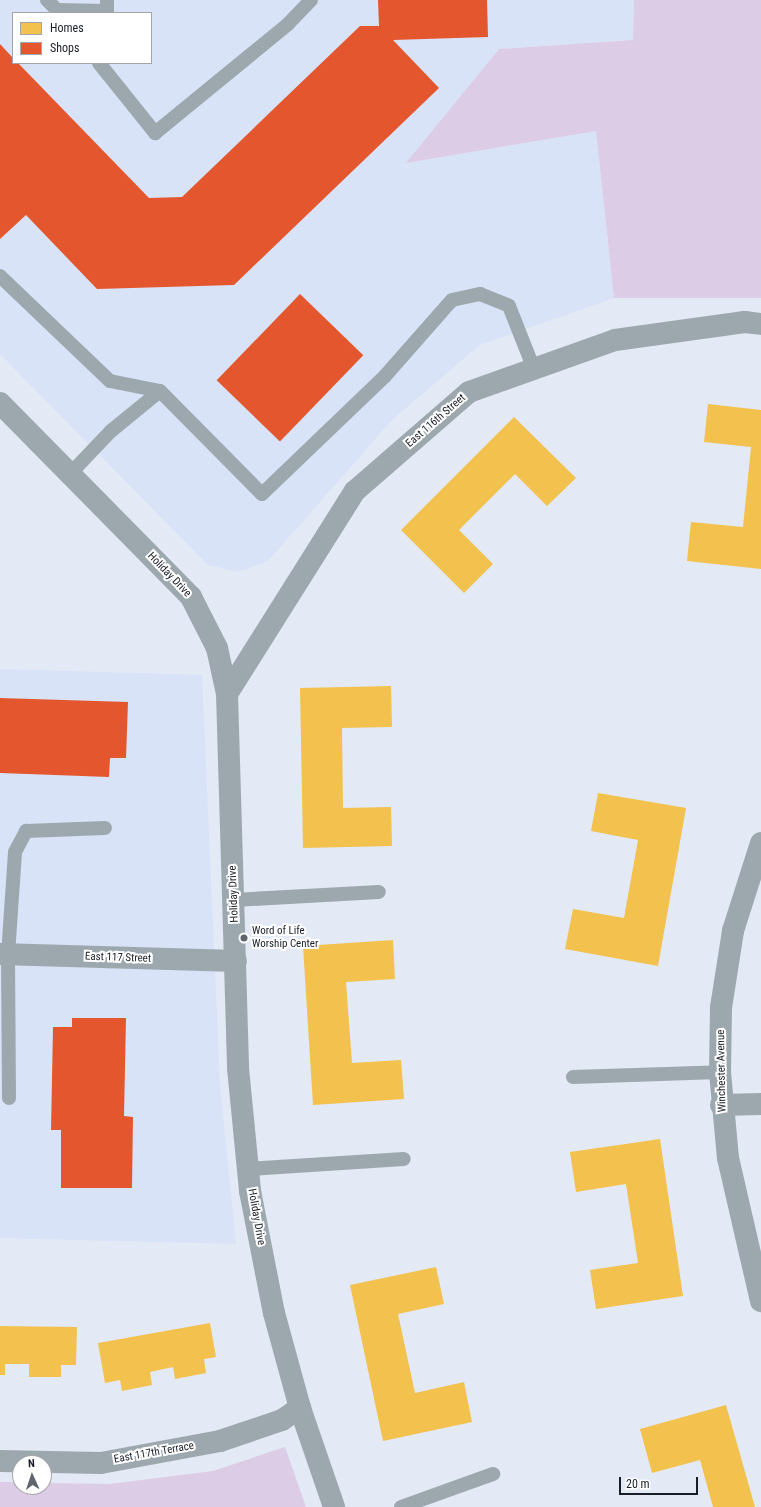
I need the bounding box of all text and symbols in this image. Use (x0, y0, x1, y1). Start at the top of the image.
legend (12, 12, 152, 64)
text: Homes (50, 21, 84, 35)
text: Shops (50, 41, 79, 55)
street label: East 116th Street (403, 392, 469, 450)
street label: Holiday Drive (144, 550, 194, 600)
street label: Holiday Drive (226, 865, 242, 923)
place label: Word of Life Worship Center (252, 925, 318, 951)
marker: Word of Life Worship Center (239, 933, 249, 943)
street label: East 117 Street (85, 950, 151, 966)
street label: Winchester Avenue (715, 1030, 729, 1112)
street label: Holiday Drive (245, 1188, 267, 1246)
street label: East 117th Terrace (113, 1439, 195, 1467)
north arrow (12, 1455, 52, 1495)
text: N (28, 1457, 35, 1470)
scale bar (621, 1469, 700, 1495)
text: 20 m (626, 1477, 650, 1491)

